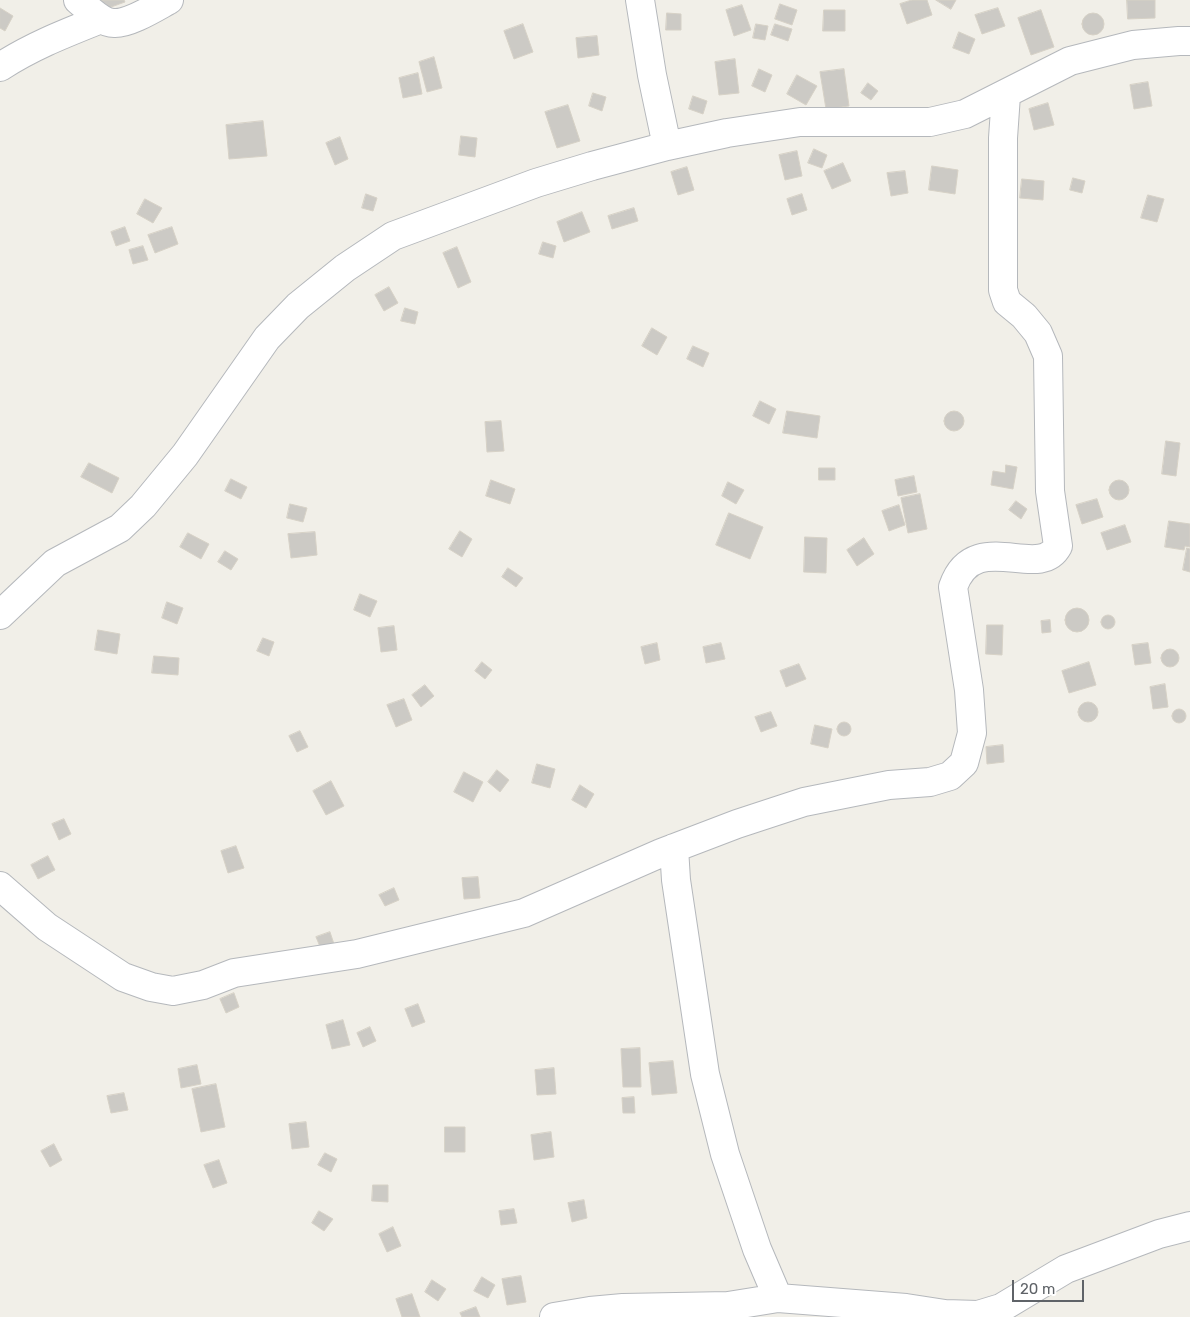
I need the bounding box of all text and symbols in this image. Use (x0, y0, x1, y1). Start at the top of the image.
scale bar (1015, 1270, 1088, 1302)
text: 20 m (1020, 1280, 1055, 1298)

